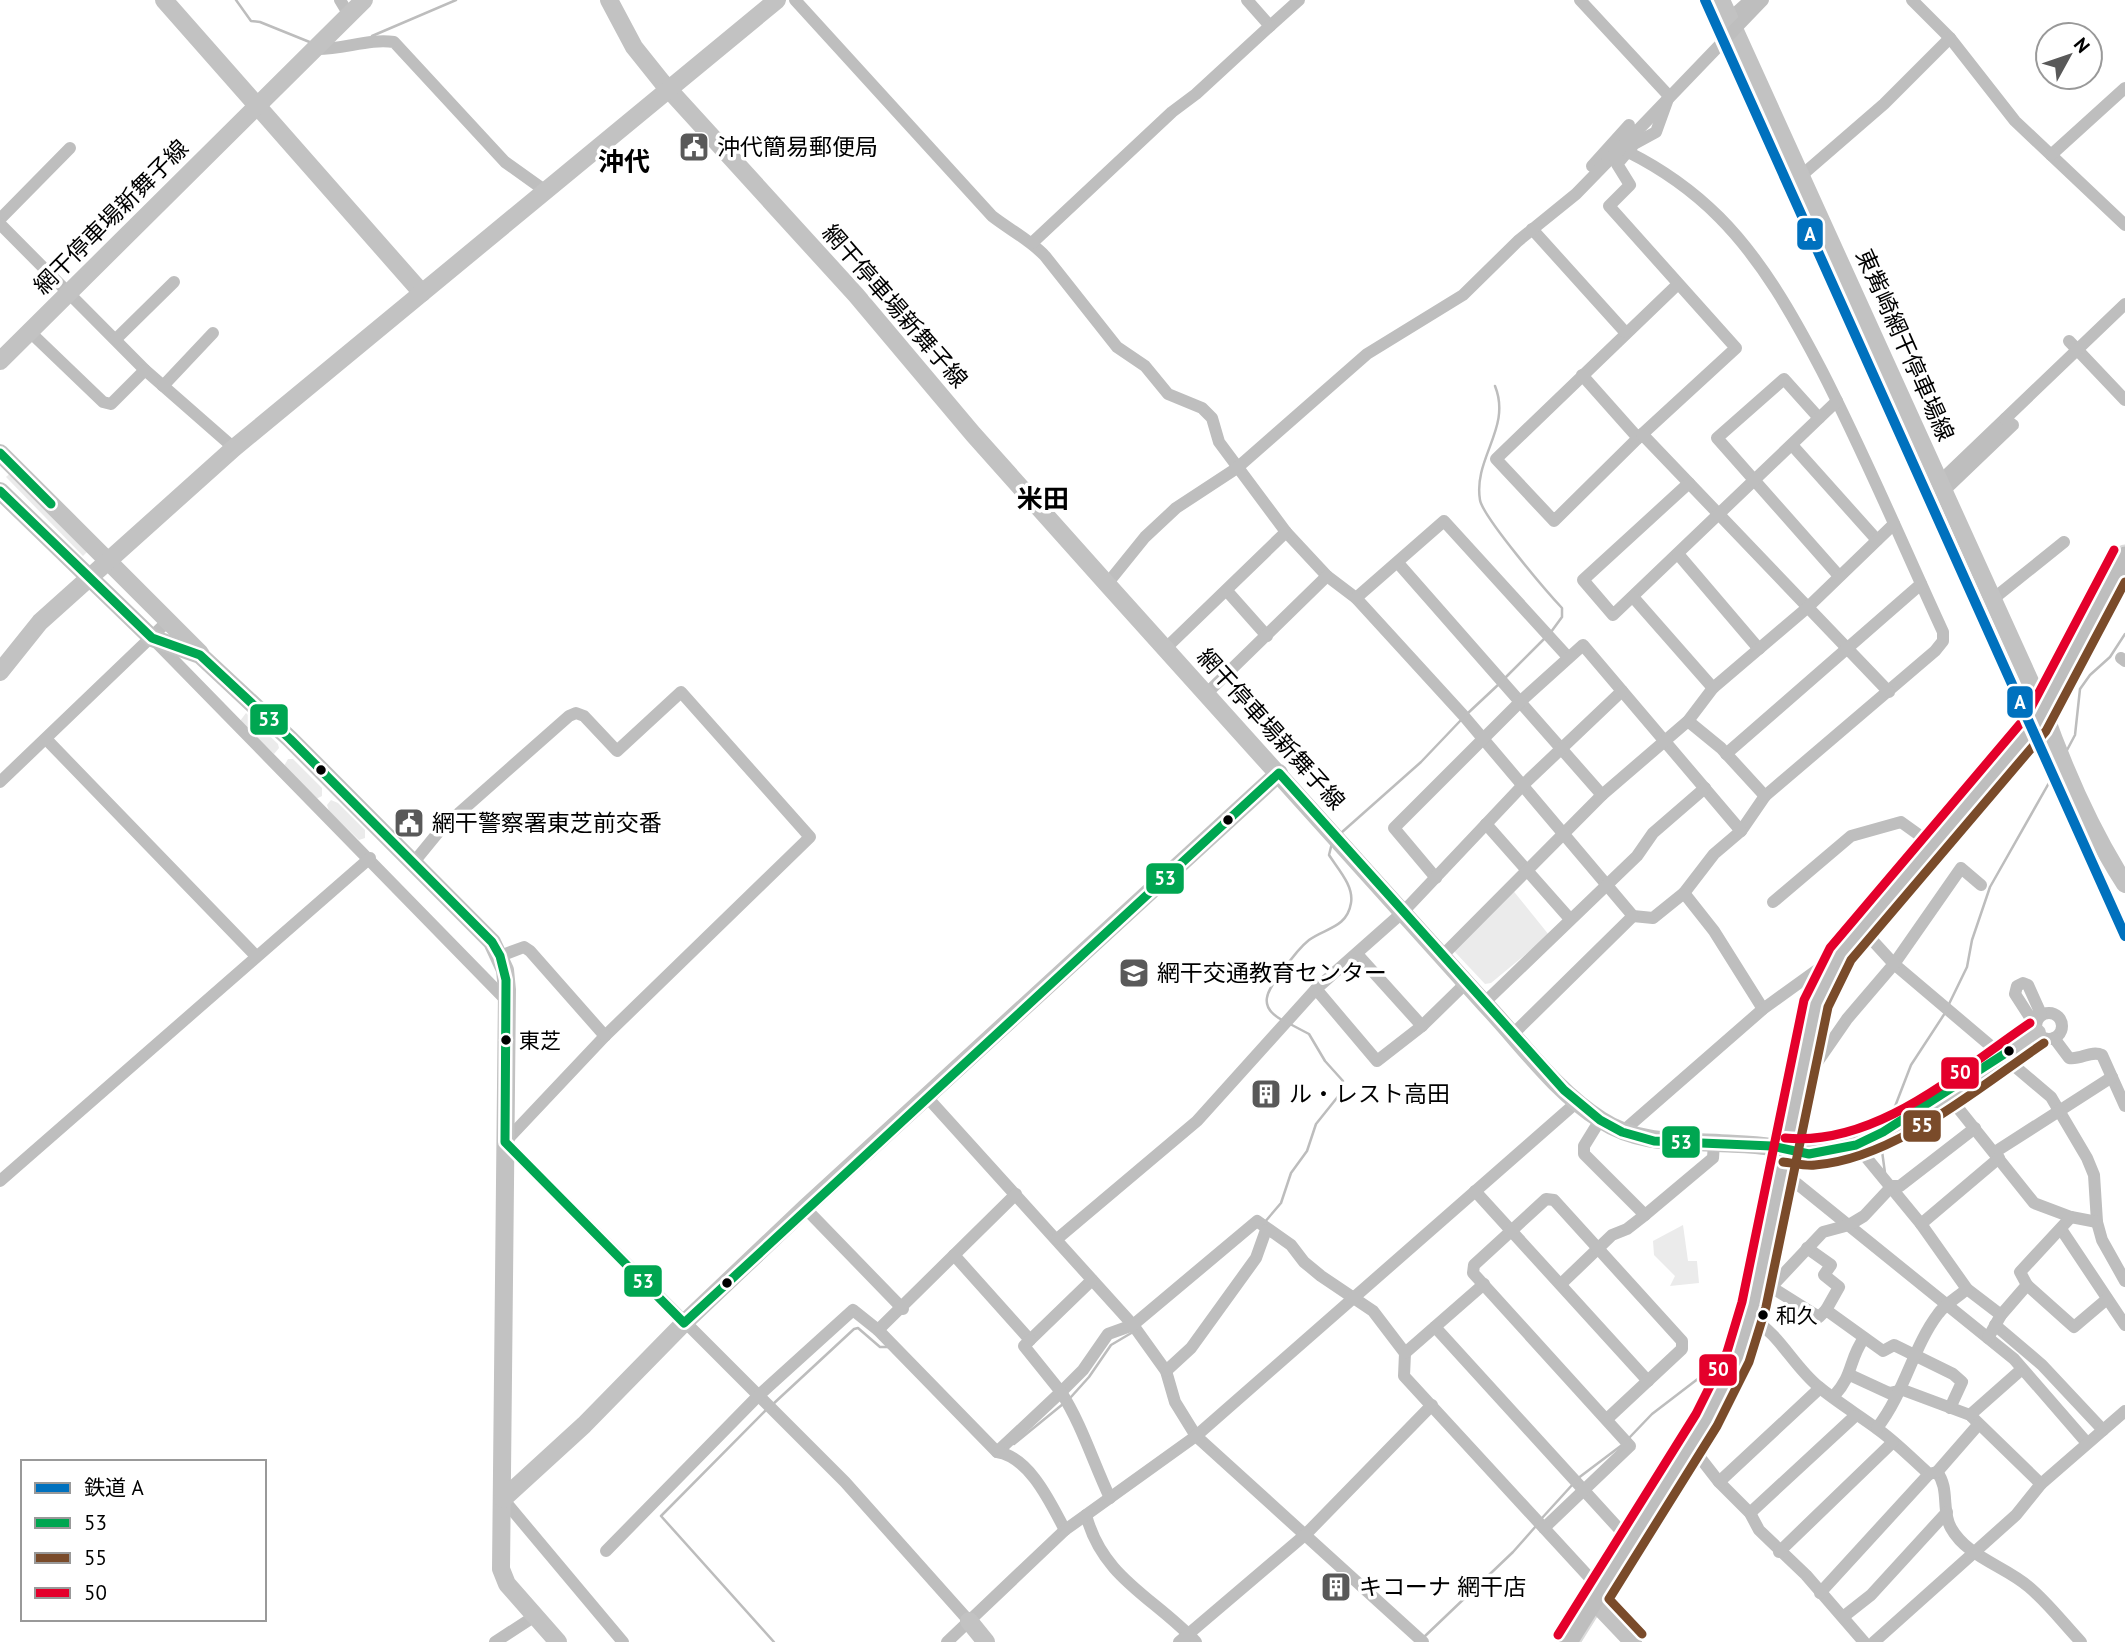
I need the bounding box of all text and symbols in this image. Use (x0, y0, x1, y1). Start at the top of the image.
north arrow (2034, 21, 2104, 91)
text: N (2069, 33, 2095, 58)
public building icon: 沖代簡易郵便局 (677, 130, 711, 164)
place label: 沖代簡易郵便局 (717, 132, 878, 161)
street label: 網干停車場新舞子線 (27, 133, 194, 300)
district label: 沖代 (598, 145, 650, 178)
line badge: A (1796, 217, 1824, 251)
street label: 網干停車場新舞子線 (817, 218, 974, 393)
text: A (1804, 222, 1816, 246)
street label: 東觜崎網干停車場線 (1850, 244, 1961, 445)
district label: 米田 (1017, 482, 1069, 515)
street label: 網干停車場新舞子線 (1191, 642, 1351, 815)
line badge: A (2006, 685, 2034, 719)
text: A (2014, 690, 2026, 714)
line badge: 53 (249, 703, 289, 736)
text: 53 (258, 707, 280, 731)
unlabelled marker (314, 763, 328, 777)
public building icon: 網干警察署東芝前交番 (392, 806, 426, 840)
place label: 網干警察署東芝前交番 (432, 808, 662, 837)
unlabelled marker (1221, 813, 1235, 827)
line badge: 53 (1145, 862, 1185, 895)
text: 53 (1154, 866, 1176, 890)
school or university icon: 網干交通教育センター (1117, 956, 1151, 990)
place label: 網干交通教育センター (1157, 958, 1387, 987)
place label: 東芝 (519, 1027, 561, 1054)
marker: 東芝 (499, 1033, 513, 1047)
unlabelled marker (2002, 1044, 2016, 1058)
line badge: 50 (1940, 1056, 1980, 1090)
text: 50 (1949, 1060, 1971, 1084)
building icon: ル・レスト高田 (1249, 1077, 1283, 1111)
place label: ル・レスト高田 (1289, 1079, 1450, 1108)
line badge: 55 (1902, 1109, 1942, 1143)
text: 55 (1911, 1113, 1933, 1137)
line badge: 53 (1661, 1125, 1701, 1159)
text: 53 (1670, 1130, 1692, 1154)
line badge: 53 (623, 1264, 663, 1298)
text: 53 (632, 1269, 654, 1293)
unlabelled marker (720, 1276, 734, 1290)
place label: 和久 (1776, 1302, 1818, 1329)
marker: 和久 (1756, 1308, 1770, 1322)
line badge: 50 (1698, 1353, 1738, 1387)
text: 50 (1707, 1357, 1729, 1381)
legend (21, 1460, 266, 1621)
text: 鉄道 A (84, 1474, 145, 1501)
text: 53 (84, 1509, 107, 1536)
text: 55 (84, 1544, 107, 1571)
building icon: キコーナ 網干店 (1319, 1570, 1353, 1604)
place label: キコーナ 網干店 (1359, 1572, 1526, 1601)
text: 50 (84, 1579, 107, 1606)

